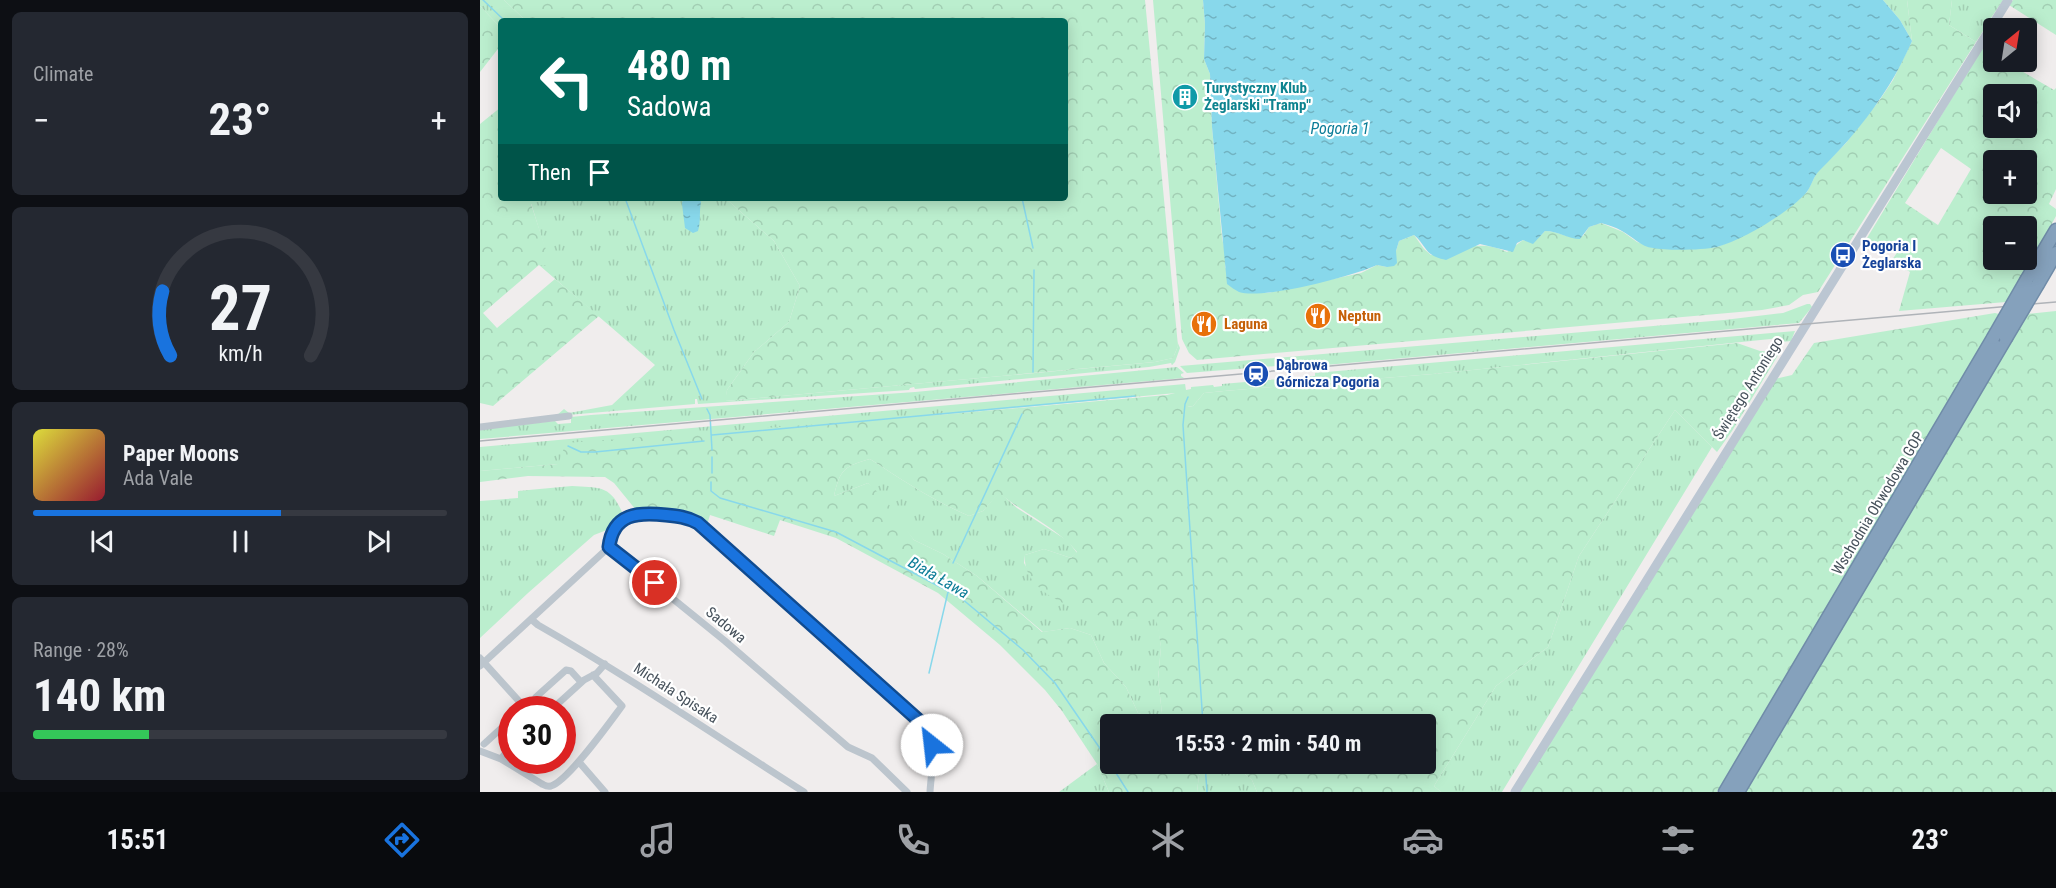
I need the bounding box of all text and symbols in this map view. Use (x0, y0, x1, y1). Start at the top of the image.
north arrow (1983, 18, 2037, 72)
map controls (1983, 18, 2037, 270)
text: 480 m (627, 41, 732, 90)
icon: left (528, 42, 606, 120)
text: Climate (33, 62, 93, 86)
place label: Turystyczny Klub Żeglarski "Tramp" (1204, 79, 1311, 114)
building icon: Turystyczny Klub Żeglarski "Tramp" (1170, 82, 1200, 112)
button: sound (1983, 84, 2037, 138)
text: Sadowa (627, 91, 711, 123)
text: 23° (209, 93, 272, 146)
text: − (33, 101, 50, 140)
text: + (431, 101, 447, 140)
water label: Pogoria 1 (1311, 119, 1369, 138)
button: + (1983, 150, 2037, 204)
icon: arrive (583, 156, 616, 189)
text: Then (528, 160, 571, 185)
button: − (1983, 216, 2037, 270)
place label: Pogoria I Żeglarska (1862, 237, 1921, 272)
bus stop icon: Pogoria I Żeglarska (1828, 240, 1858, 270)
text: 27 (208, 272, 272, 345)
restaurant icon: Neptun (1303, 301, 1333, 331)
place label: Neptun (1338, 307, 1381, 325)
restaurant icon: Laguna (1189, 309, 1219, 339)
place label: Laguna (1224, 315, 1268, 333)
street label: Świętego Antoniego (1709, 333, 1787, 443)
text: km/h (218, 341, 262, 366)
place label: Dąbrowa Górnicza Pogoria (1276, 356, 1379, 391)
station icon: Dąbrowa Górnicza Pogoria (1241, 359, 1271, 389)
street label: Wschodnia Obwodowa GOP (1828, 428, 1928, 578)
text: Paper Moons (123, 441, 239, 466)
text: Ada Vale (123, 466, 193, 490)
icon: previous (86, 525, 119, 558)
icon: pause (224, 525, 257, 558)
icon: next (362, 525, 395, 558)
water label: Biała Ława (905, 553, 972, 602)
pin (629, 557, 680, 608)
icon: arrive (638, 566, 671, 599)
street label: Sadowa (702, 603, 750, 647)
text: Range · 28% (33, 638, 129, 662)
street label: Michała Spisaka (630, 659, 722, 727)
text: 140 km (33, 669, 166, 722)
speed limit sign: 30 (498, 696, 576, 774)
position arrow (900, 713, 964, 777)
text: 15:53 · 2 min · 540 m (1175, 731, 1361, 756)
icon: directions (381, 819, 423, 861)
icon: music (637, 819, 679, 861)
icon: phone (892, 819, 934, 861)
icon: climate (1147, 819, 1189, 861)
icon: car (1402, 819, 1444, 861)
icon: filters (1657, 819, 1699, 861)
text: 15:51 (107, 824, 168, 856)
text: 23° (1912, 824, 1949, 856)

